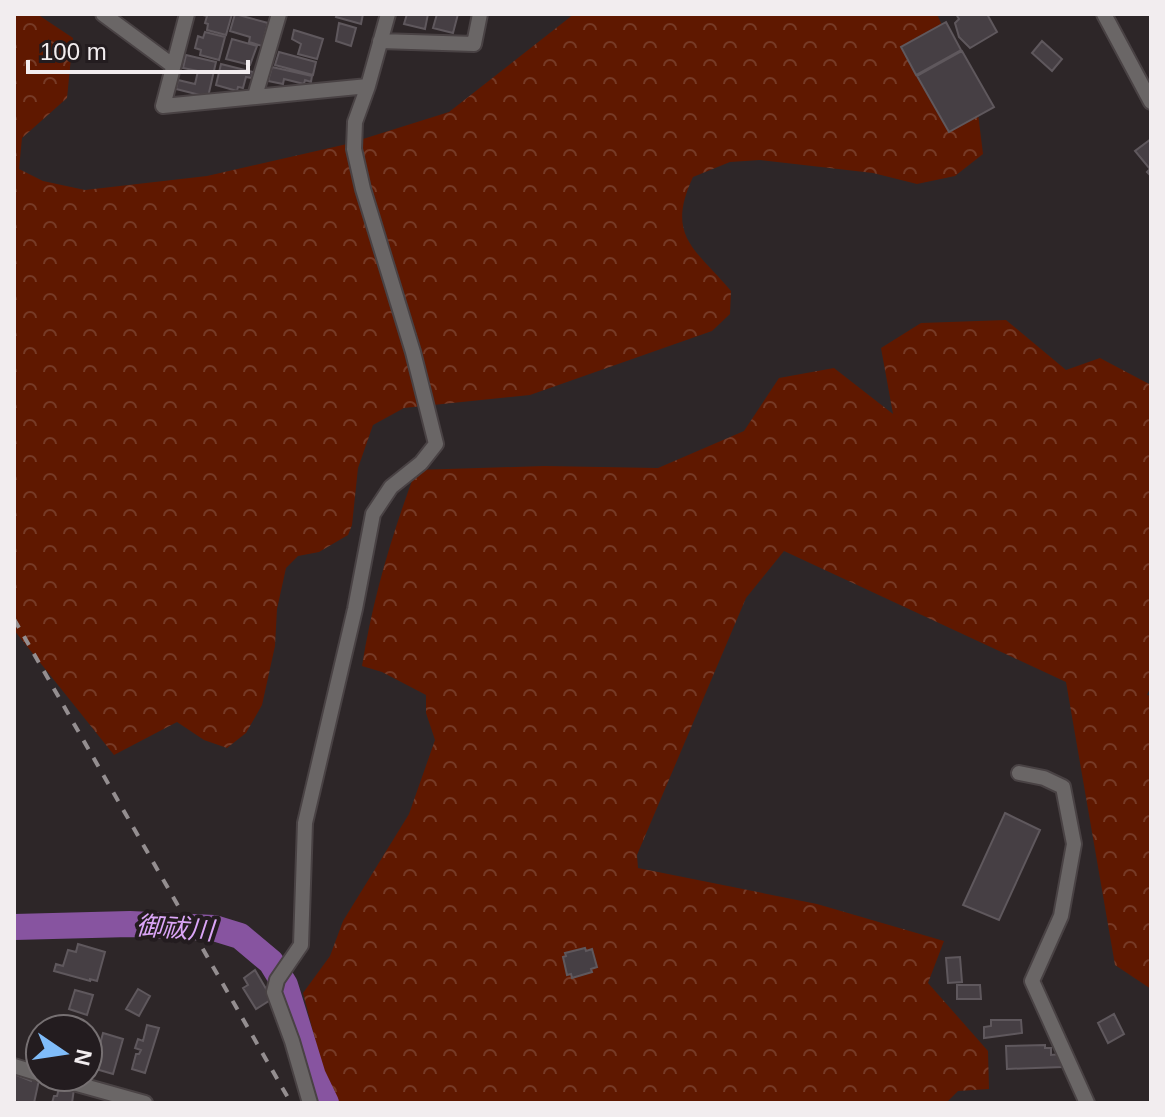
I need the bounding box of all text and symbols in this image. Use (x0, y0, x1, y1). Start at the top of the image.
scale bar (28, 24, 248, 74)
text: 100 m (40, 38, 107, 65)
water label: 御祓川 (135, 910, 218, 946)
north arrow (24, 1013, 104, 1093)
text: N (69, 1047, 97, 1068)

